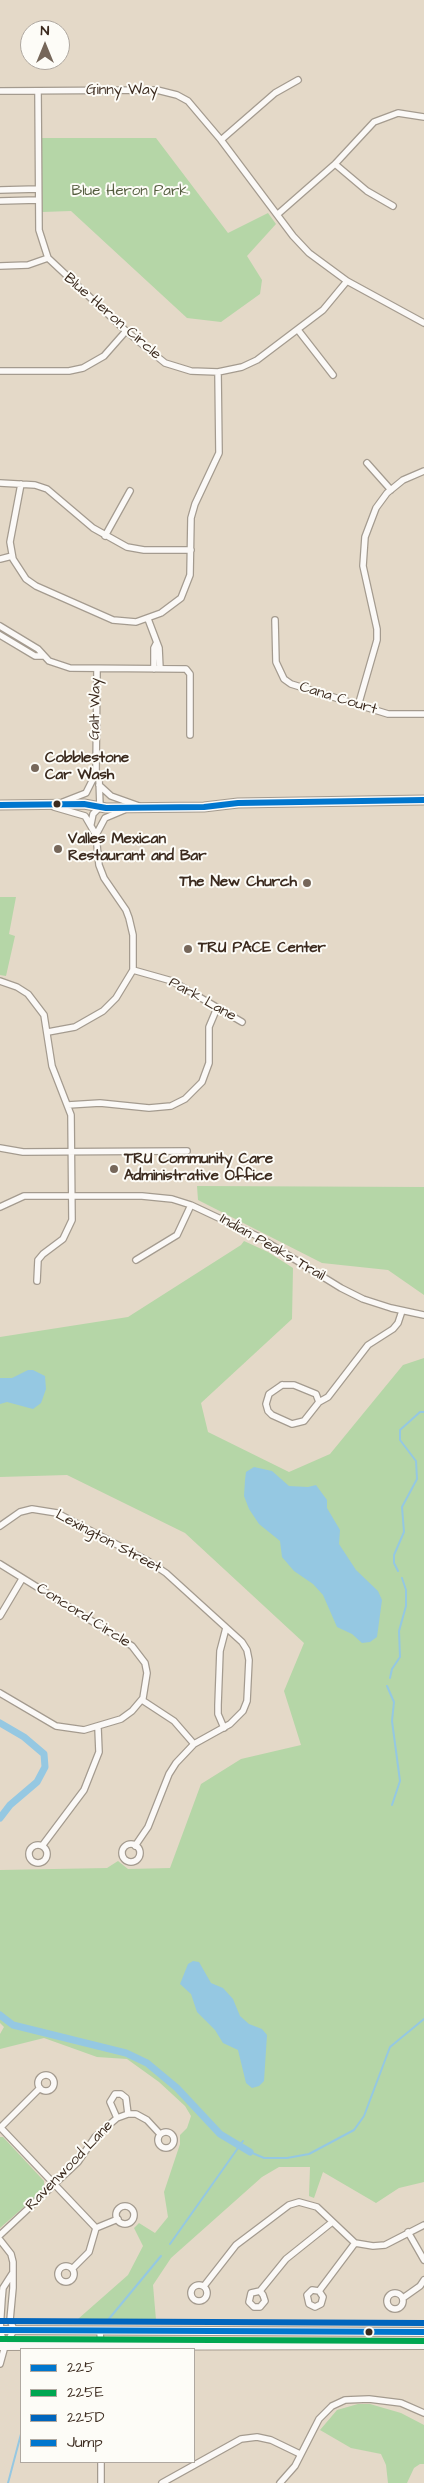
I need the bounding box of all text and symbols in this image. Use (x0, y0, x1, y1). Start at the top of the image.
north arrow (20, 20, 70, 70)
text: N (41, 21, 49, 41)
street label: Ginny Way (86, 82, 158, 100)
park label: Blue Heron Park (72, 183, 188, 201)
street label: Blue Heron Circle (60, 270, 164, 364)
street label: Galt Way (86, 678, 106, 740)
street label: Cana Court (297, 679, 379, 719)
place label: Cobblestone Car Wash (45, 750, 129, 785)
marker: Cobblestone Car Wash (29, 762, 41, 774)
unlabelled marker (52, 799, 62, 809)
place label: Valles Mexican Restaurant and Bar (68, 831, 207, 866)
marker: Valles Mexican Restaurant and Bar (52, 843, 64, 855)
place label: The New Church (180, 874, 297, 892)
marker: The New Church (301, 877, 313, 889)
place label: TRU PACE Center (198, 940, 326, 958)
marker: TRU PACE Center (182, 943, 194, 955)
street label: Park Lane (165, 974, 239, 1026)
place label: TRU Community Care Administrative Office (124, 1151, 273, 1186)
marker: TRU Community Care Administrative Office (108, 1163, 120, 1175)
street label: Indian Peaks Trail (216, 1211, 328, 1285)
street label: Lexington Street (52, 1507, 164, 1577)
street label: Concord Circle (33, 1580, 133, 1652)
street label: Ravenwood Lane (23, 2117, 117, 2215)
unlabelled marker (364, 2327, 374, 2337)
legend (20, 2348, 195, 2463)
text: 225 (67, 2357, 95, 2378)
text: 225E (67, 2382, 104, 2403)
text: 225D (67, 2407, 105, 2428)
text: Jump (67, 2432, 103, 2453)

